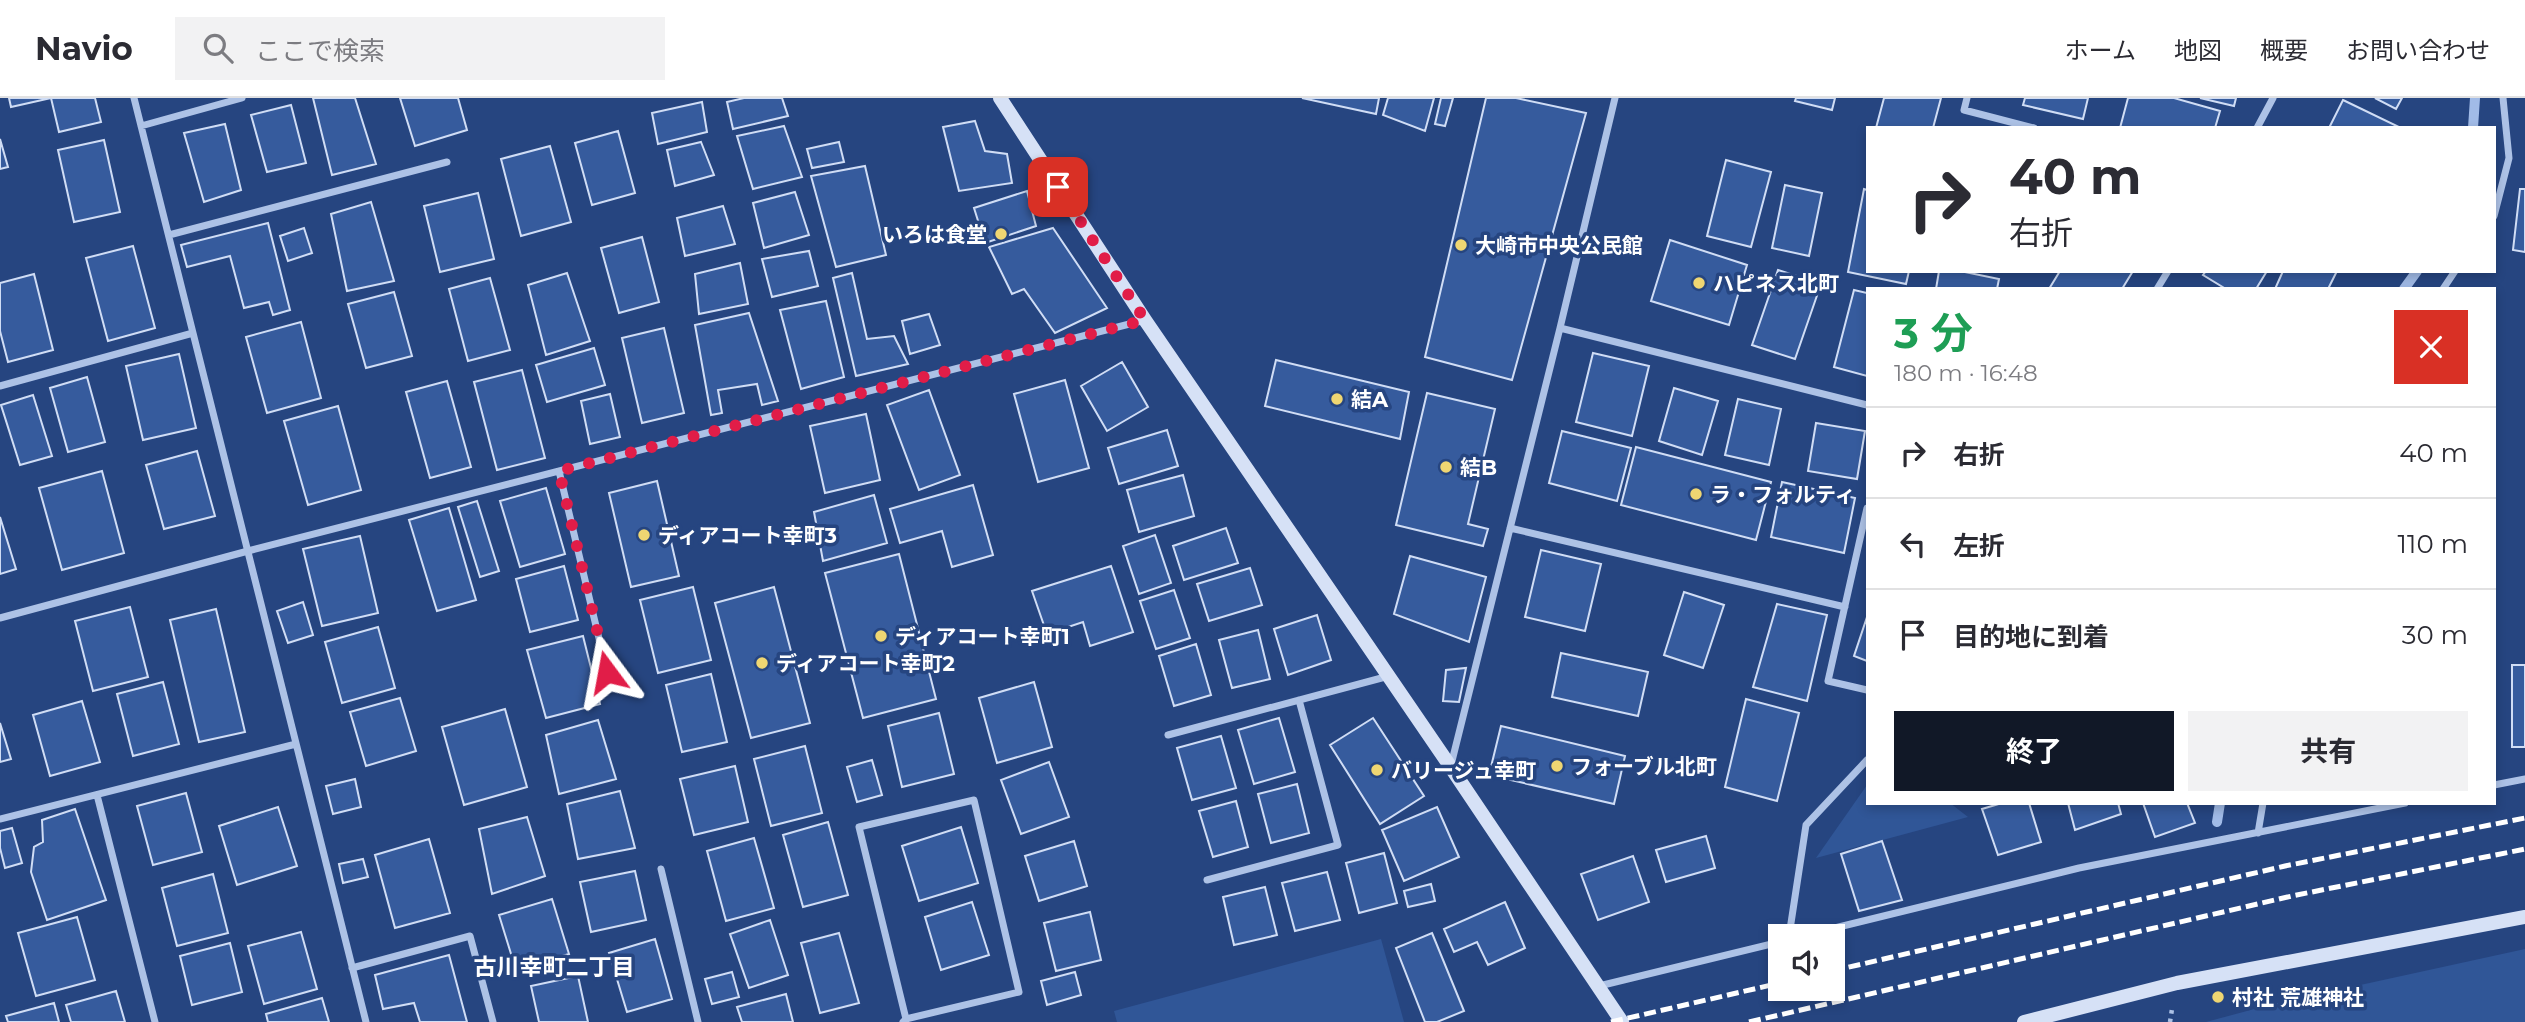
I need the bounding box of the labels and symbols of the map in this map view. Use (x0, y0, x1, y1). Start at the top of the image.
pin (1028, 157, 1088, 217)
place label: いろは食堂 (882, 222, 987, 247)
marker: いろは食堂 (993, 226, 1009, 242)
place label: 大崎市中央公民館 (1475, 233, 1643, 258)
marker: 大崎市中央公民館 (1453, 237, 1469, 253)
place label: ハピネス北町 (1713, 271, 1839, 296)
marker: ハピネス北町 (1691, 275, 1707, 291)
place label: 結A (1351, 387, 1389, 412)
marker: 結A (1329, 391, 1345, 407)
place label: 結B (1460, 455, 1497, 480)
marker: 結B (1438, 459, 1454, 475)
place label: ラ・フォルティ (1710, 482, 1856, 507)
marker: ラ・フォルティ (1688, 486, 1704, 502)
place label: ディアコート幸町3 (658, 523, 837, 548)
marker: ディアコート幸町3 (636, 527, 652, 543)
place label: ディアコート幸町1 (895, 624, 1070, 649)
marker: ディアコート幸町1 (873, 628, 889, 644)
position arrow (570, 635, 644, 709)
place label: ディアコート幸町2 (776, 651, 955, 676)
marker: ディアコート幸町2 (754, 655, 770, 671)
place label: フォーブル北町 (1571, 754, 1717, 779)
place label: バリージュ幸町 (1391, 758, 1536, 783)
marker: フォーブル北町 (1549, 758, 1565, 774)
marker: バリージュ幸町 (1369, 762, 1385, 778)
district label: 古川幸町二丁目 (474, 953, 635, 981)
place label: 村社 荒雄神社 (2232, 985, 2364, 1010)
marker: 村社 荒雄神社 (2210, 989, 2226, 1005)

